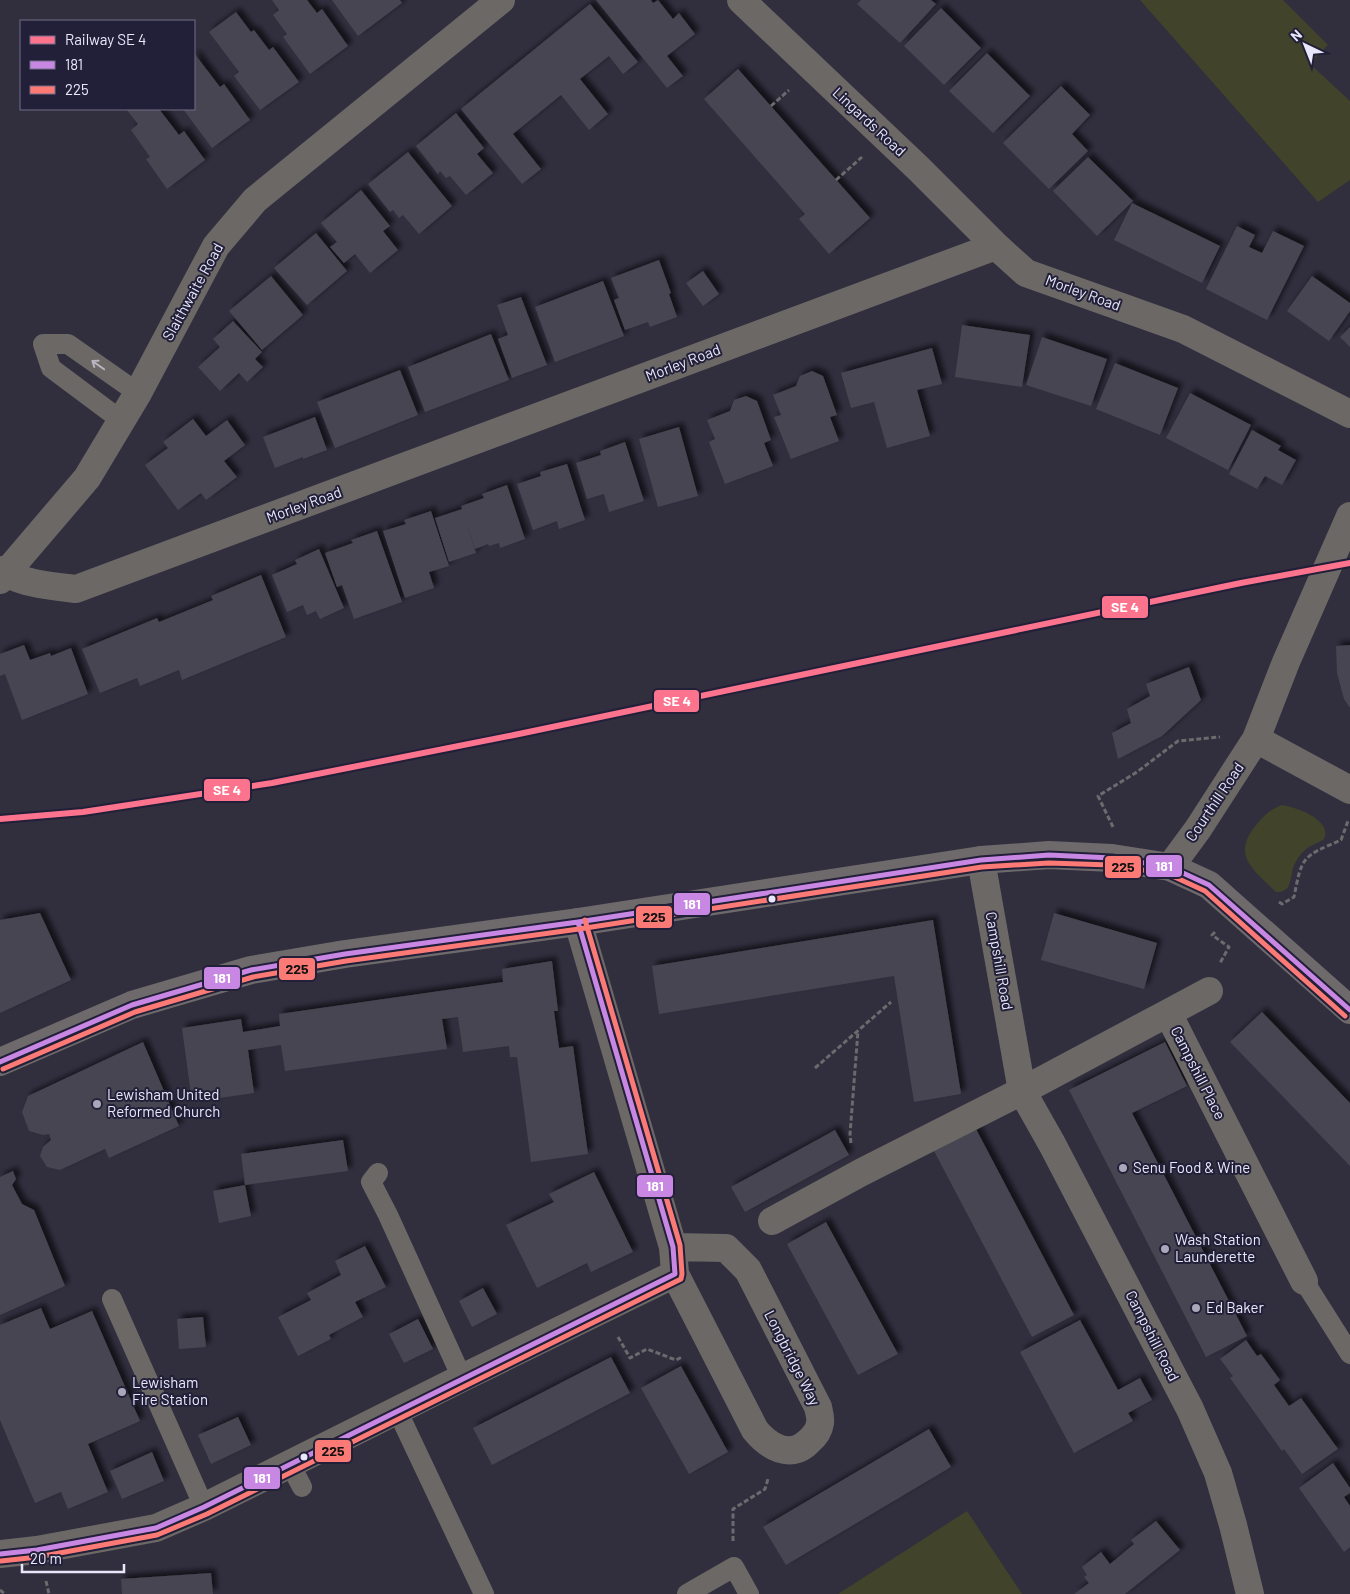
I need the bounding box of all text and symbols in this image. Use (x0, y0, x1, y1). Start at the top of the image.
legend (20, 20, 195, 110)
north arrow (1280, 20, 1330, 70)
text: N (1287, 26, 1305, 45)
text: Railway SE 4 (65, 30, 146, 48)
text: 181 (65, 55, 83, 73)
text: 225 (65, 80, 89, 98)
street label: Lingards Road (830, 83, 910, 160)
street label: Slaithwaite Road (158, 240, 226, 343)
street label: Morley Road (1043, 270, 1123, 314)
street label: Morley Road (643, 340, 723, 385)
one-way arrow (91, 360, 105, 370)
street label: Morley Road (264, 482, 344, 526)
line badge: SE 4 (1101, 595, 1149, 619)
text: SE 4 (1111, 598, 1139, 615)
line badge: SE 4 (653, 689, 700, 713)
text: SE 4 (663, 692, 691, 709)
street label: Courthill Road (1181, 759, 1247, 844)
line badge: SE 4 (203, 778, 251, 802)
text: SE 4 (213, 781, 241, 798)
line badge: 181 (1145, 854, 1183, 878)
line badge: 225 (1104, 855, 1142, 879)
text: 181 (1155, 857, 1173, 874)
text: 225 (1111, 858, 1135, 875)
line badge: 181 (673, 892, 711, 916)
unlabelled marker (767, 894, 777, 904)
text: 181 (683, 895, 701, 912)
line badge: 225 (635, 905, 673, 929)
text: 225 (642, 908, 666, 925)
street label: Campshill Road (982, 910, 1017, 1011)
line badge: 225 (278, 957, 316, 981)
text: 225 (285, 960, 309, 977)
line badge: 181 (203, 966, 241, 990)
text: 181 (213, 969, 231, 986)
street label: Campshill Place (1168, 1023, 1230, 1122)
place label: Lewisham United Reformed Church (107, 1085, 220, 1120)
marker: Lewisham United Reformed Church (91, 1098, 103, 1110)
place label: Senu Food & Wine (1133, 1158, 1250, 1176)
marker: Senu Food & Wine (1117, 1162, 1129, 1174)
line badge: 181 (636, 1174, 674, 1198)
text: 181 (646, 1177, 664, 1194)
place label: Wash Station Launderette (1175, 1230, 1261, 1265)
marker: Wash Station Launderette (1159, 1243, 1171, 1255)
street label: Campshill Road (1122, 1287, 1184, 1384)
place label: Ed Baker (1206, 1298, 1264, 1316)
marker: Ed Baker (1190, 1302, 1202, 1314)
street label: Longbridge Way (761, 1307, 825, 1408)
place label: Lewisham Fire Station (132, 1373, 208, 1408)
marker: Lewisham Fire Station (116, 1386, 128, 1398)
line badge: 225 (314, 1439, 352, 1463)
text: 225 (321, 1442, 345, 1459)
unlabelled marker (299, 1452, 309, 1462)
line badge: 181 (243, 1466, 281, 1490)
text: 181 (253, 1469, 271, 1486)
scale bar (22, 1542, 125, 1574)
text: 20 m (30, 1549, 62, 1567)

